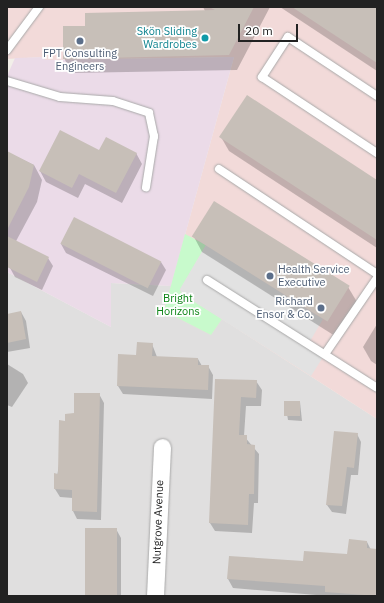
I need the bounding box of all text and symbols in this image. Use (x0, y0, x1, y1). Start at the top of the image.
scale bar (240, 16, 300, 42)
text: 20 m (245, 23, 273, 38)
place label: Skön Sliding Wardrobes (137, 25, 197, 51)
marker: Skön Sliding Wardrobes (200, 33, 210, 43)
marker: FPT Consulting Engineers (75, 36, 85, 46)
place label: FPT Consulting Engineers (43, 47, 117, 73)
place label: Health Service Executive (278, 263, 350, 289)
marker: Health Service Executive (265, 271, 275, 281)
park label: Bright Horizons (156, 292, 200, 318)
place label: Richard Ensor & Co. (256, 295, 313, 321)
marker: Richard Ensor & Co. (316, 303, 326, 313)
street label: Nutgrove Avenue (150, 480, 166, 564)

